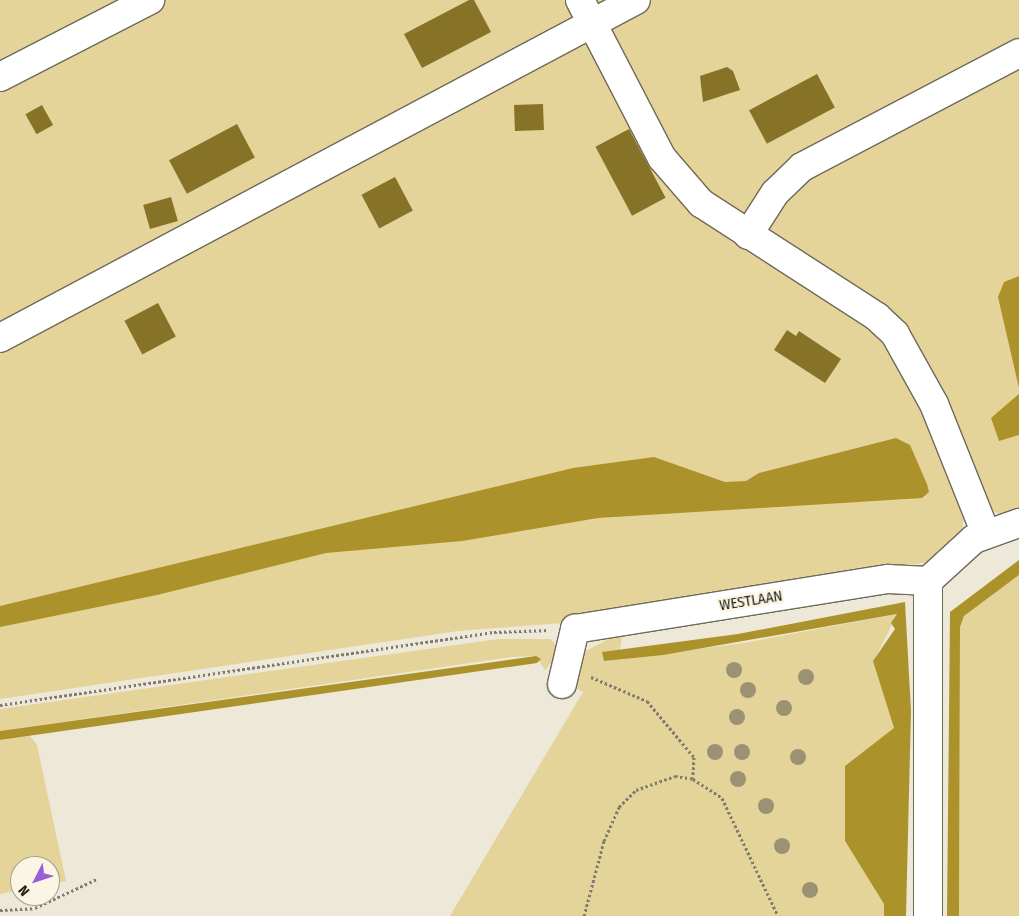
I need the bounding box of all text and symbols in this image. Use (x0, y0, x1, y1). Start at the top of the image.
street label: WESTLAAN (718, 587, 784, 615)
north arrow (10, 856, 60, 906)
text: N (15, 882, 33, 899)

